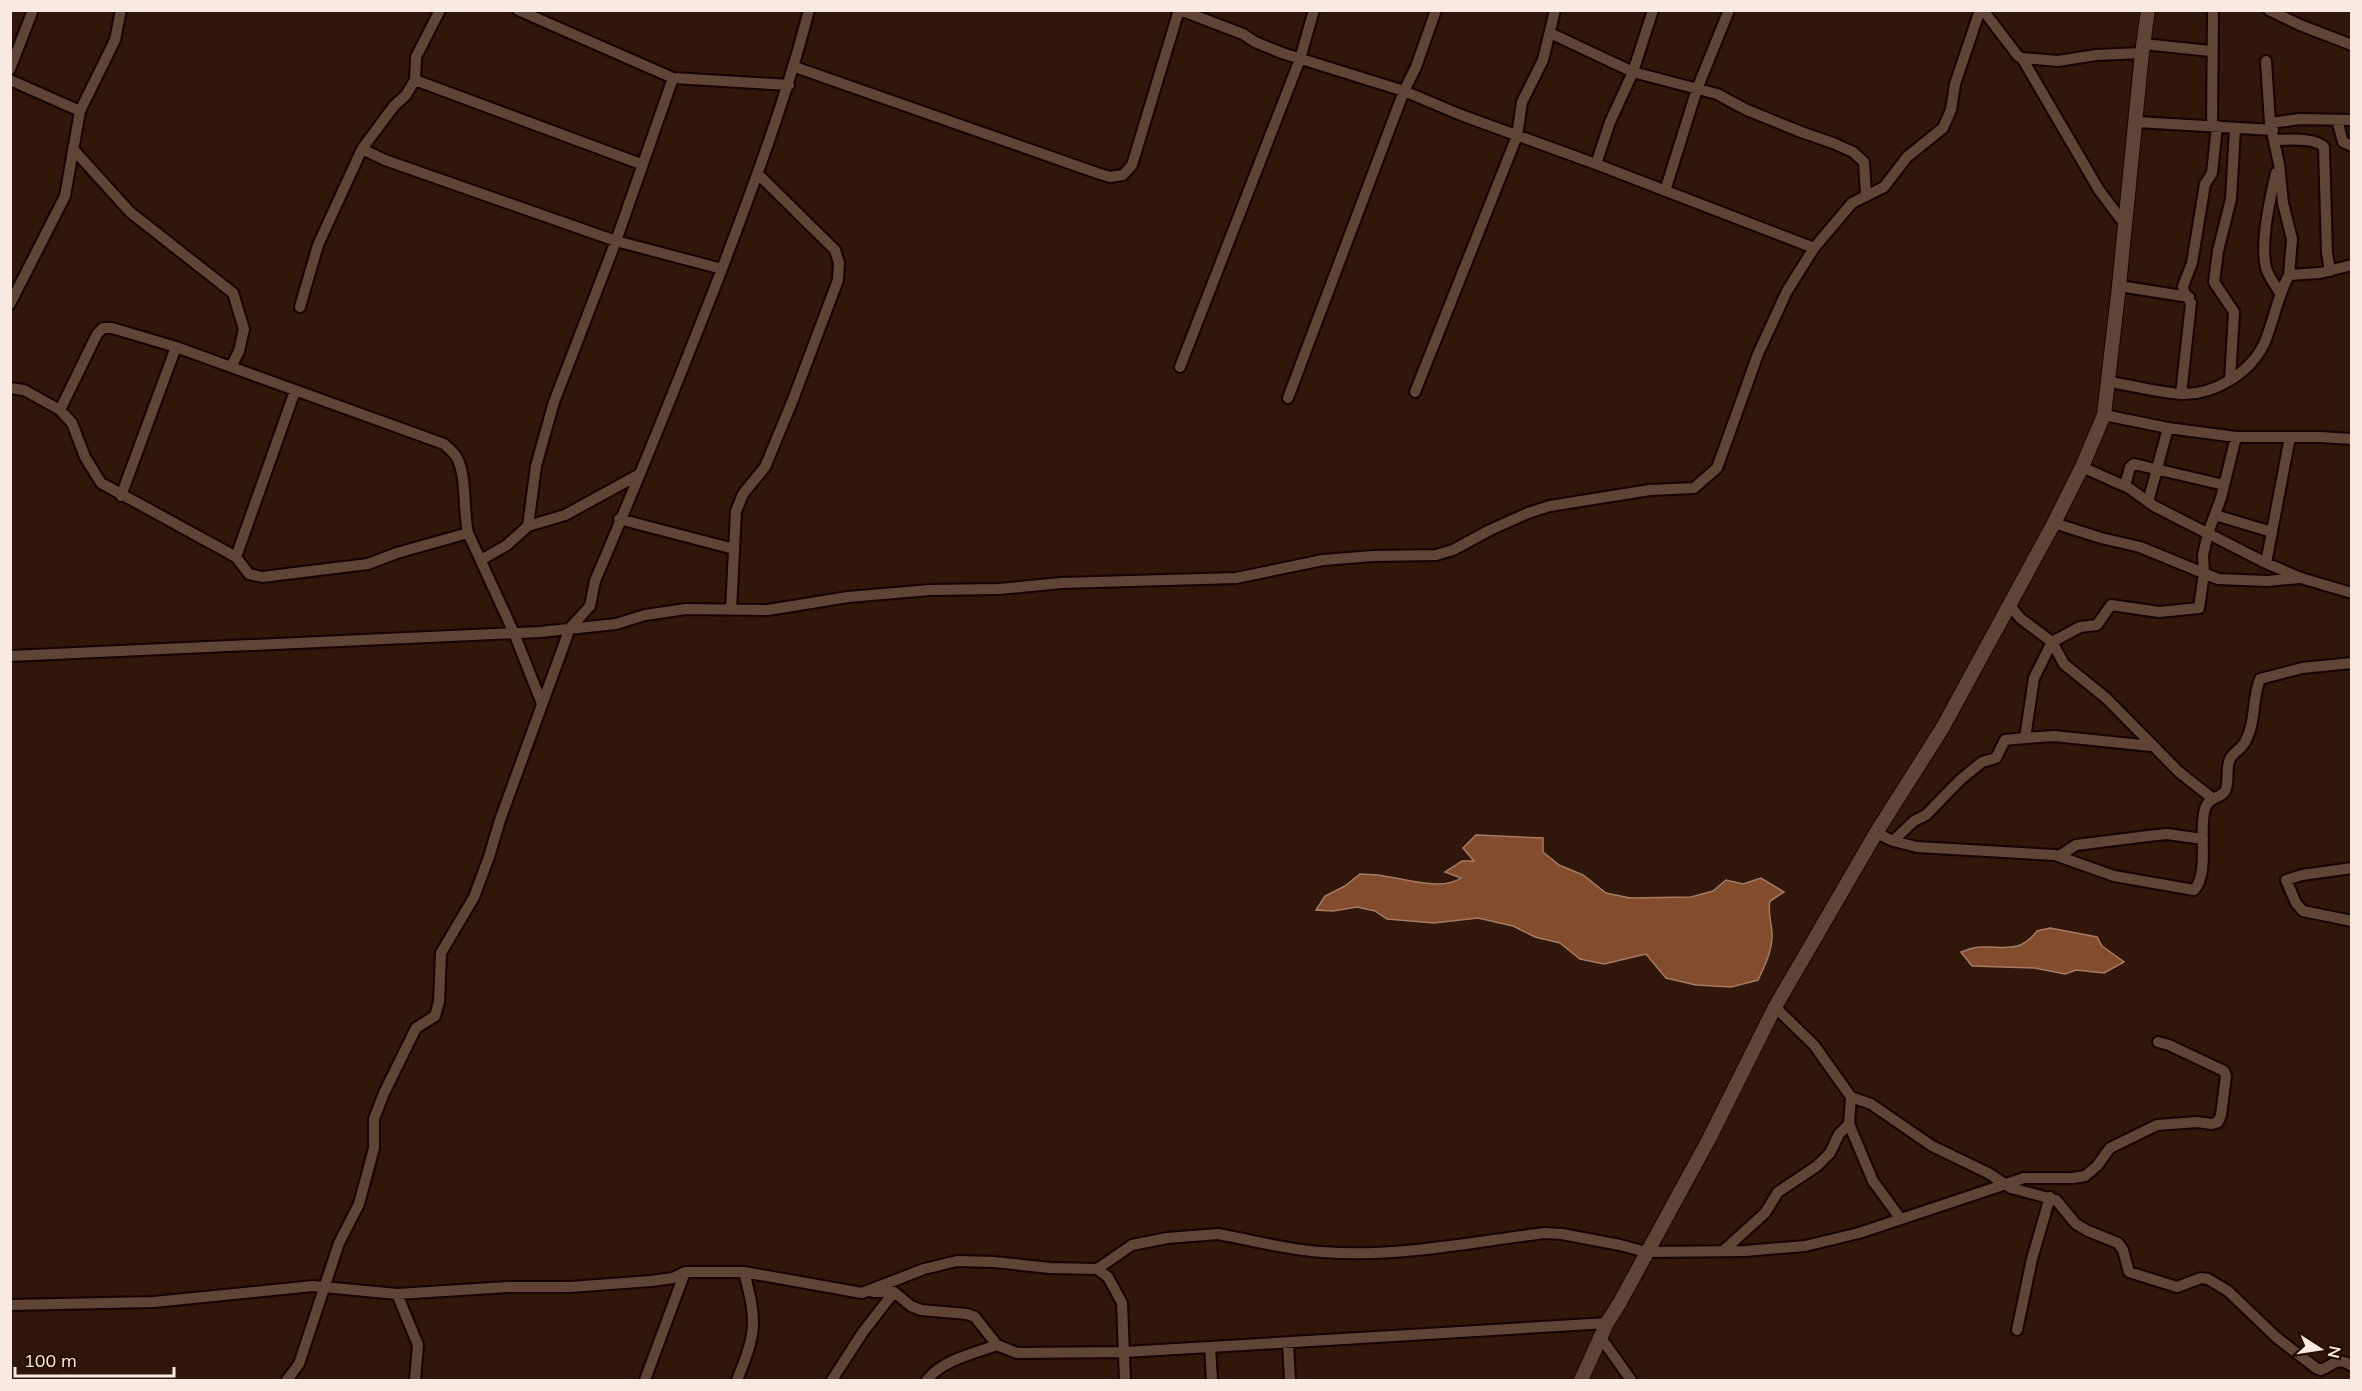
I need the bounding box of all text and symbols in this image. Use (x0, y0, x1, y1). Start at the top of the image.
north arrow (2290, 1319, 2350, 1379)
scale bar (15, 1340, 174, 1378)
text: N (2324, 1344, 2346, 1360)
text: 100 m (24, 1349, 77, 1372)

